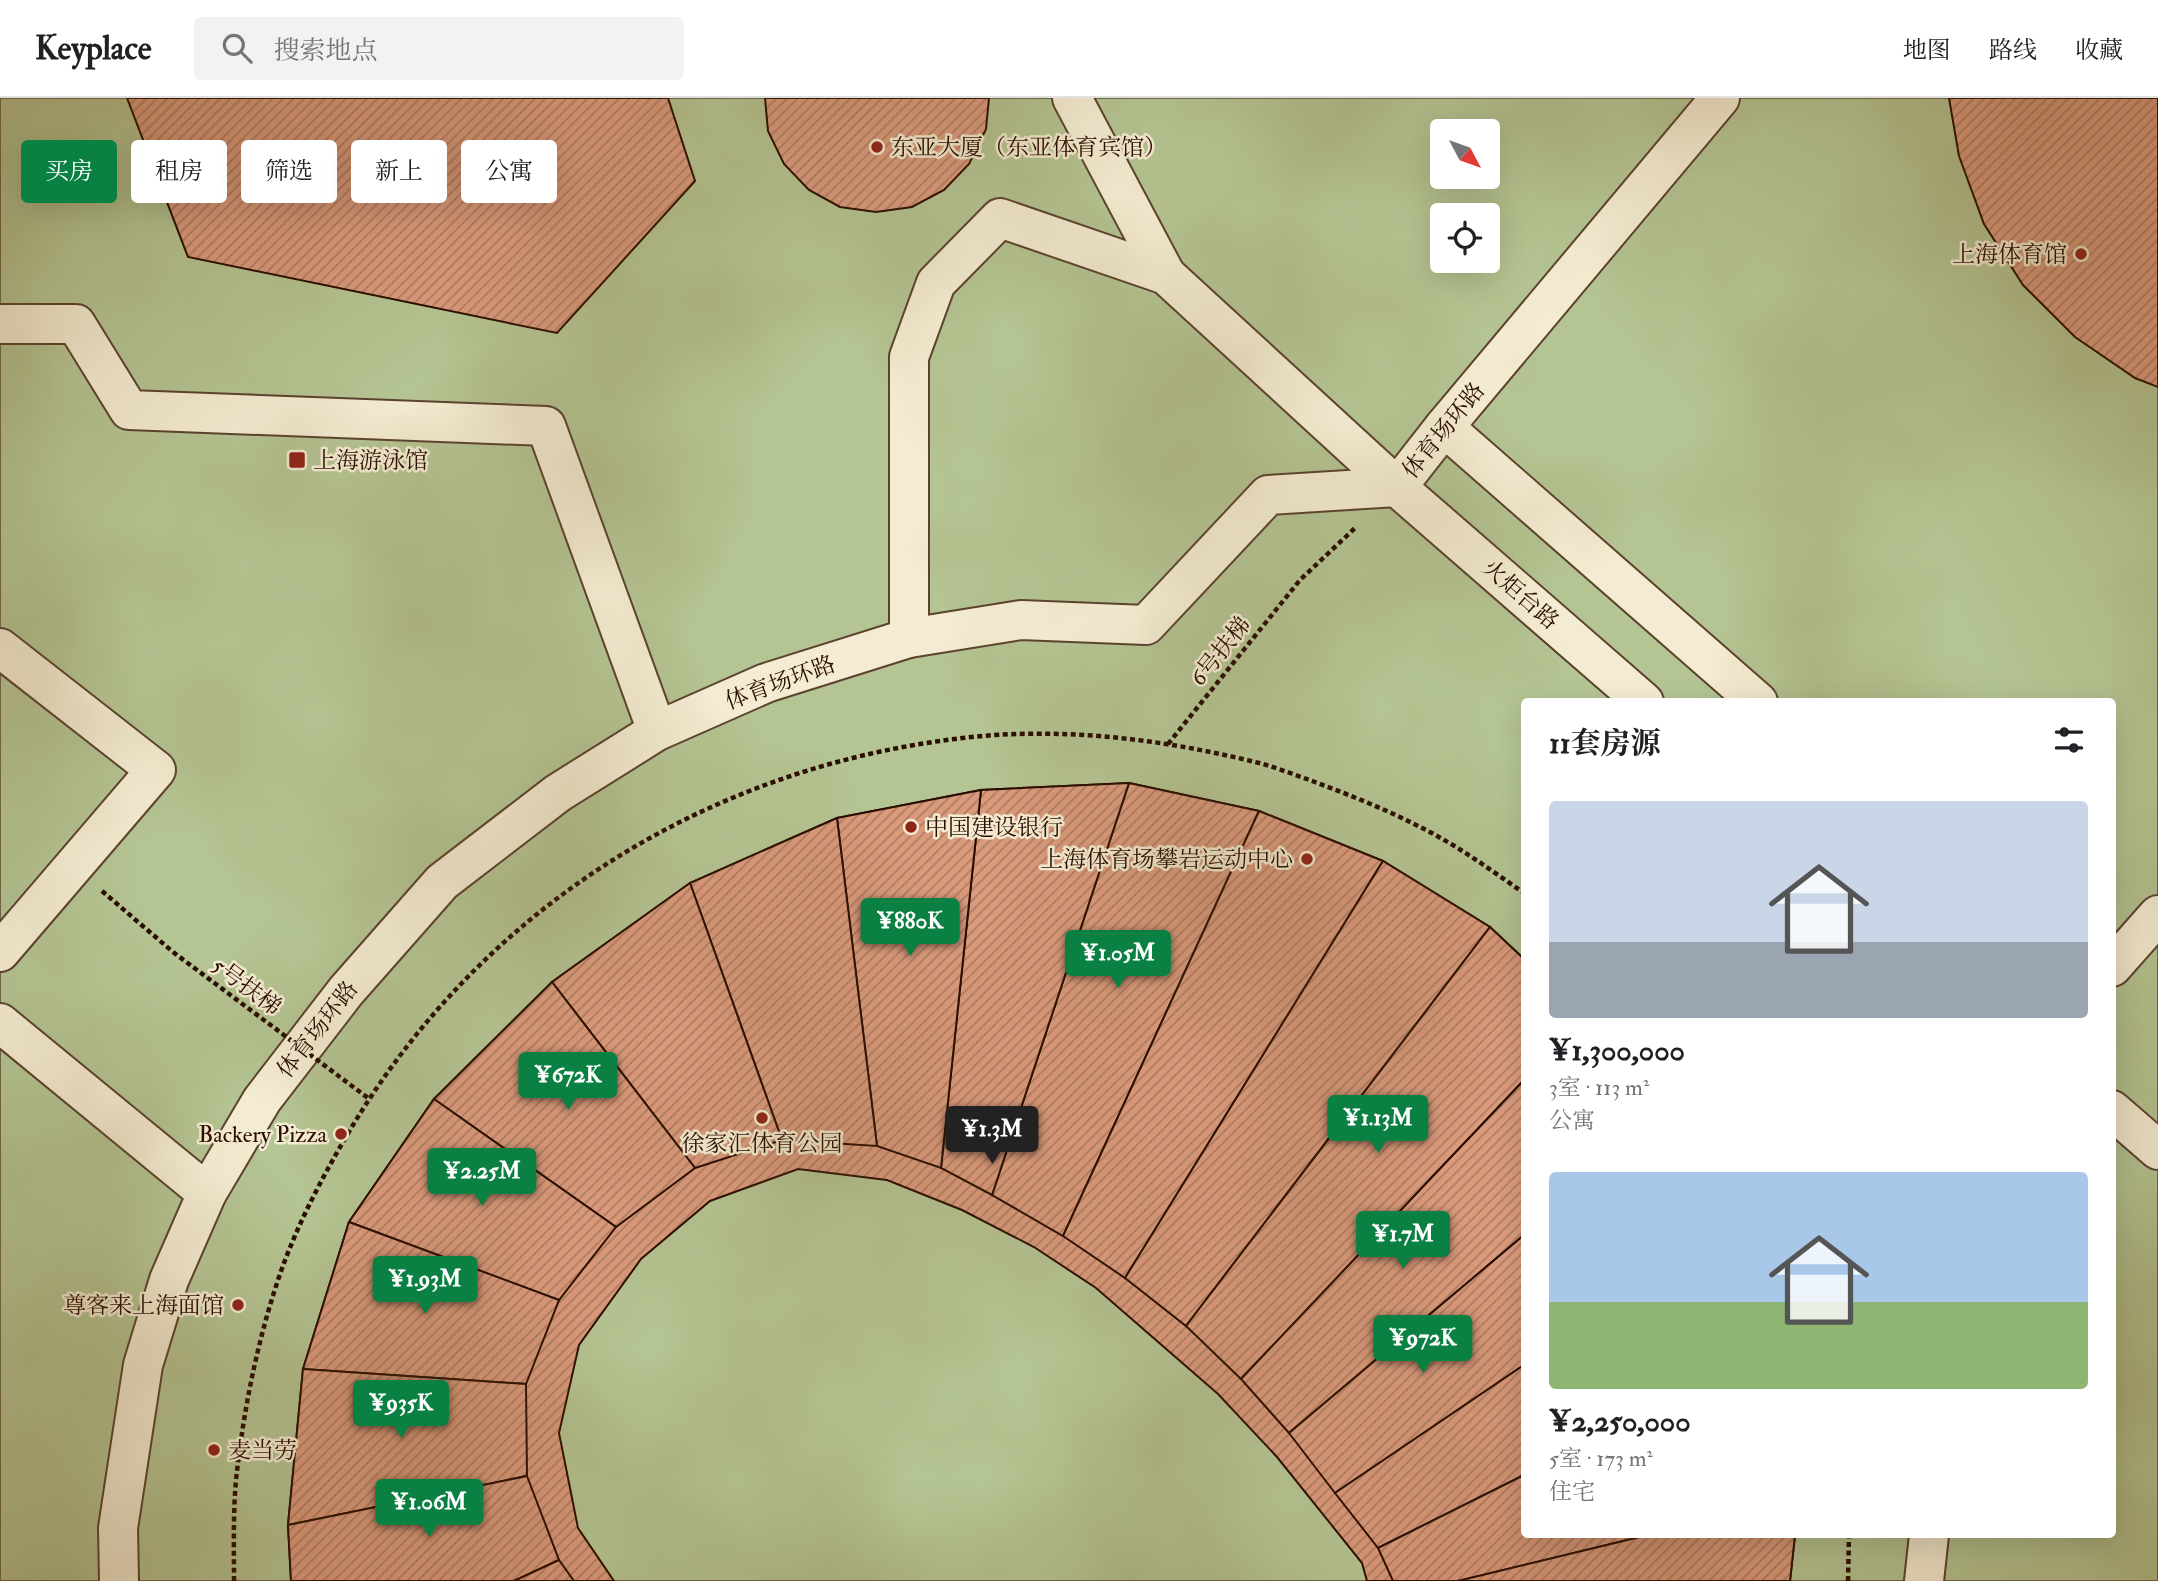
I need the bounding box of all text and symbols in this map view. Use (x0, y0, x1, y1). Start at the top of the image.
search box (194, 17, 684, 80)
text: Keyplace (35, 28, 152, 69)
icon: search (218, 29, 256, 67)
text: 搜索地点 (274, 35, 378, 67)
text: 地图 (1903, 35, 1951, 66)
text: 路线 (1989, 35, 2037, 66)
text: 收藏 (2075, 35, 2123, 66)
north arrow (1430, 119, 1500, 189)
map controls (1430, 119, 1500, 273)
place label: 东亚大厦（东亚体育宾馆） (891, 133, 1167, 162)
marker: 东亚大厦（东亚体育宾馆） (869, 139, 885, 155)
chip: 买房 (21, 140, 117, 203)
chip: 租房 (131, 140, 227, 203)
chip: 筛选 (241, 140, 337, 203)
chip: 新上 (351, 140, 447, 203)
chip: 公寓 (461, 140, 557, 203)
button: locate (1430, 203, 1500, 273)
place label: 上海体育馆 (1952, 240, 2067, 269)
marker: 上海体育馆 (2073, 246, 2089, 262)
street label: 体育场环路 (1396, 377, 1491, 484)
place label: 上海游泳馆 (313, 446, 428, 475)
marker: 上海游泳馆 (287, 450, 307, 470)
street label: 火炬台路 (1476, 553, 1565, 635)
street label: 6号扶梯 (1184, 611, 1257, 692)
street label: 体育场环路 (721, 649, 839, 716)
icon: filters (2050, 721, 2088, 759)
text: 11套房源 (1549, 725, 1660, 762)
place label: 中国建设银行 (925, 813, 1063, 842)
marker: 中国建设银行 (903, 819, 919, 835)
place label: 上海体育场攀岩运动中心 (1040, 845, 1293, 874)
icon: home (1756, 846, 1882, 972)
marker: 上海体育场攀岩运动中心 (1299, 851, 1315, 867)
pin: ¥880K (861, 898, 959, 958)
text: ¥880K (877, 906, 943, 935)
pin: ¥1.05M (1061, 930, 1175, 990)
text: ¥1.05M (1081, 938, 1155, 967)
street label: 5号扶梯 (206, 951, 287, 1022)
street label: 体育场环路 (271, 975, 364, 1084)
text: ¥1,300,000 (1549, 1032, 1685, 1069)
pin: ¥672K (519, 1052, 617, 1112)
text: ¥672K (534, 1060, 602, 1089)
text: 3室 · 113 m² (1549, 1073, 1649, 1102)
pin: ¥1.13M (1321, 1096, 1435, 1155)
text: ¥1.13M (1343, 1103, 1413, 1132)
text: 公寓 (1549, 1106, 1595, 1135)
pin: ¥1.3M (943, 1107, 1041, 1166)
marker: 徐家汇体育公园 (754, 1110, 770, 1126)
text: ¥1.3M (961, 1114, 1023, 1143)
place label: Backery Pizza (198, 1120, 328, 1149)
marker: Backery Pizza (333, 1126, 349, 1142)
place label: 徐家汇体育公园 (682, 1129, 843, 1158)
pin: ¥2.25M (425, 1148, 539, 1208)
text: ¥2.25M (443, 1156, 521, 1185)
pin: ¥1.7M (1354, 1212, 1452, 1271)
icon: home (1756, 1217, 1882, 1343)
text: ¥1.7M (1372, 1219, 1434, 1248)
pin: ¥1.93M (368, 1256, 482, 1316)
text: ¥1.93M (389, 1264, 461, 1293)
place label: 尊客来上海面馆 (63, 1291, 224, 1320)
marker: 尊客来上海面馆 (230, 1297, 246, 1313)
pin: ¥972K (1374, 1316, 1472, 1375)
text: ¥972K (1389, 1323, 1457, 1352)
pin: ¥935K (352, 1380, 450, 1440)
text: ¥935K (369, 1388, 433, 1417)
text: ¥2,250,000 (1549, 1403, 1691, 1440)
place label: 麦当劳 (228, 1436, 297, 1465)
marker: 麦当劳 (206, 1442, 222, 1458)
text: 5室 · 173 m² (1549, 1444, 1653, 1473)
text: 住宅 (1549, 1477, 1595, 1506)
pin: ¥1.06M (372, 1480, 486, 1539)
text: ¥1.06M (391, 1487, 467, 1516)

